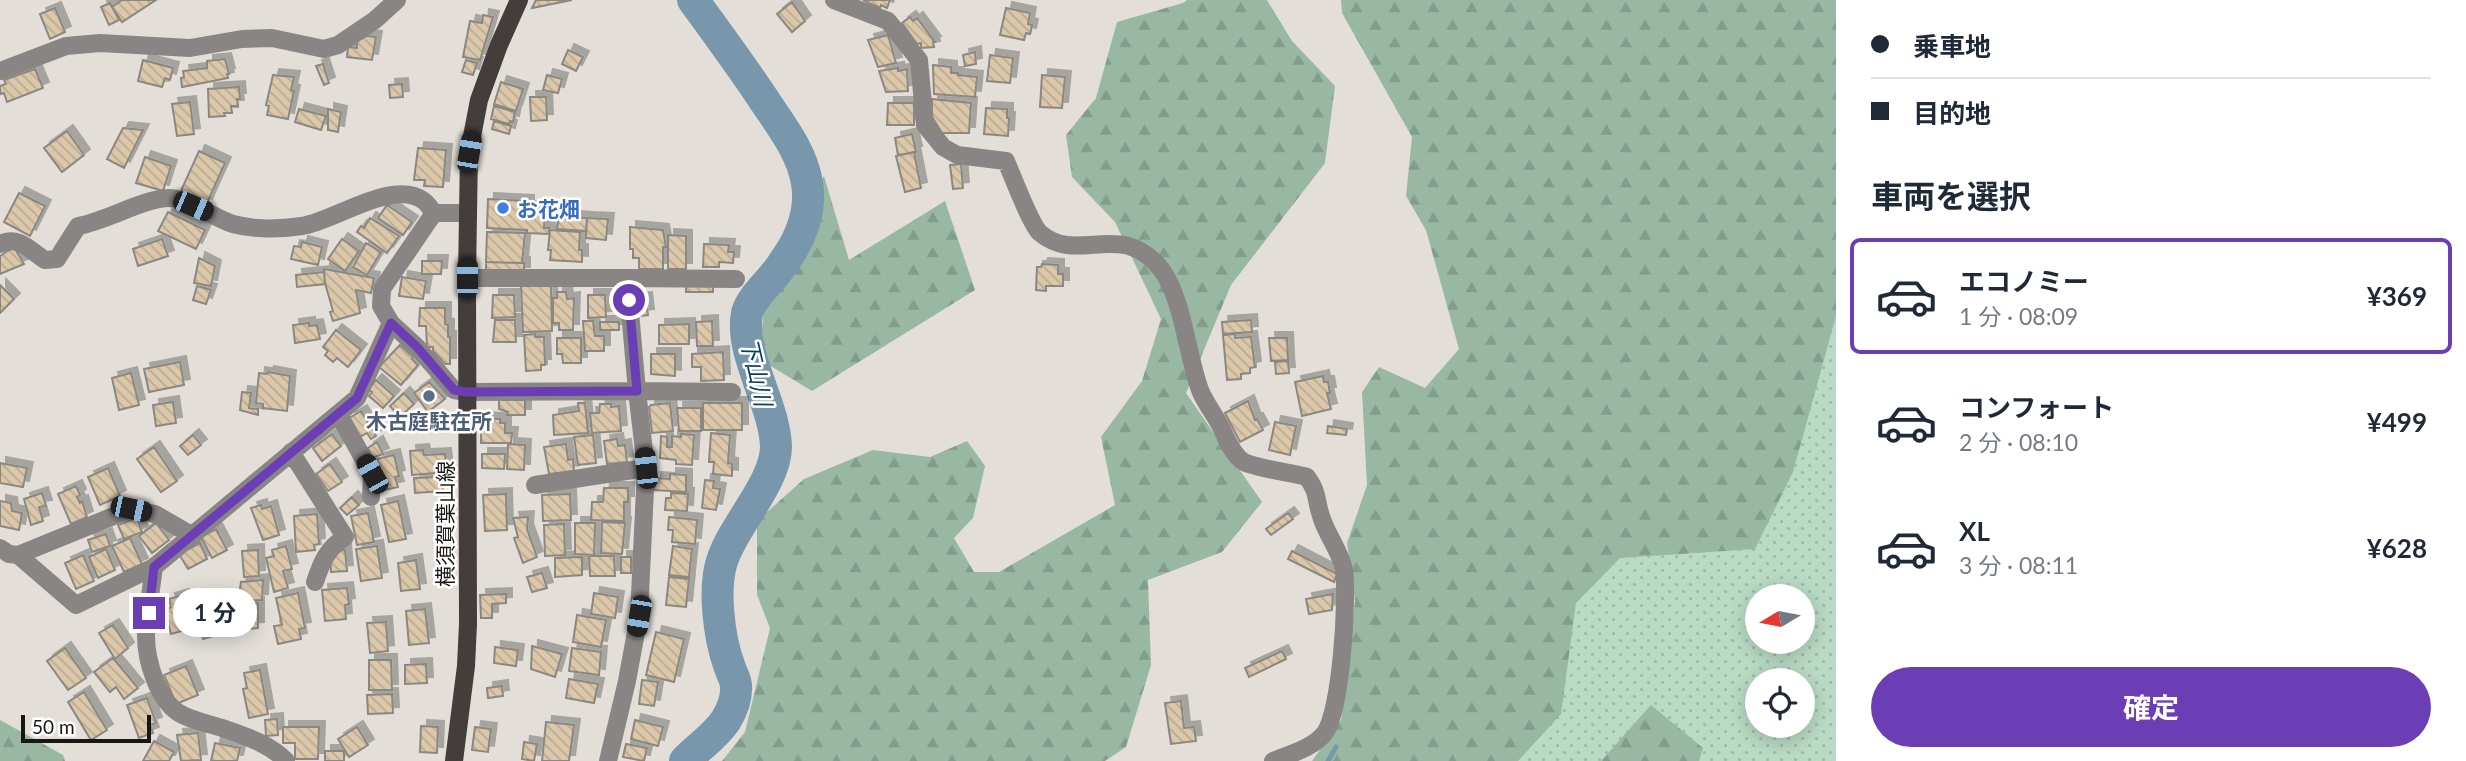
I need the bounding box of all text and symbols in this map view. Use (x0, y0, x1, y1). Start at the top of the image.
text: 乗車地 (1913, 30, 1991, 62)
text: 目的地 (1913, 97, 1991, 129)
car (456, 129, 483, 175)
text: 車両を選択 (1871, 176, 2031, 215)
car (170, 188, 217, 224)
place label: お花畑 (517, 196, 580, 221)
marker: お花畑 (495, 200, 511, 216)
car (457, 257, 478, 299)
icon: car (1875, 265, 1938, 328)
text: エコノミー (1959, 265, 2089, 297)
text: ¥369 (2367, 280, 2427, 312)
route start (613, 284, 645, 316)
text: 1 分 · 08:09 (1959, 302, 2078, 330)
water label: 下山川 (736, 335, 779, 412)
marker: 木古庭駐在所 (421, 388, 437, 404)
icon: car (1875, 391, 1938, 454)
text: コンフォート (1959, 391, 2114, 423)
text: ¥499 (2367, 406, 2427, 438)
place label: 木古庭駐在所 (366, 408, 492, 433)
text: 2 分 · 08:10 (1959, 428, 2078, 456)
car (634, 446, 659, 490)
car (353, 451, 392, 497)
street label: 横須賀葉山線 (432, 461, 457, 587)
car (109, 494, 154, 524)
text: XL (1959, 515, 1990, 547)
icon: car (1875, 517, 1938, 580)
text: ¥628 (2367, 532, 2427, 564)
text: 3 分 · 08:11 (1959, 551, 2078, 579)
north arrow (1745, 584, 1815, 654)
map controls (1745, 584, 1815, 738)
callout: 1 分 (174, 588, 258, 638)
car (626, 593, 653, 639)
route end (133, 597, 165, 629)
text: 1 分 (194, 598, 236, 626)
button: 確定 (1871, 667, 2431, 747)
button: locate (1745, 668, 1815, 738)
scale bar (21, 712, 150, 744)
text: 50 m (32, 715, 75, 738)

